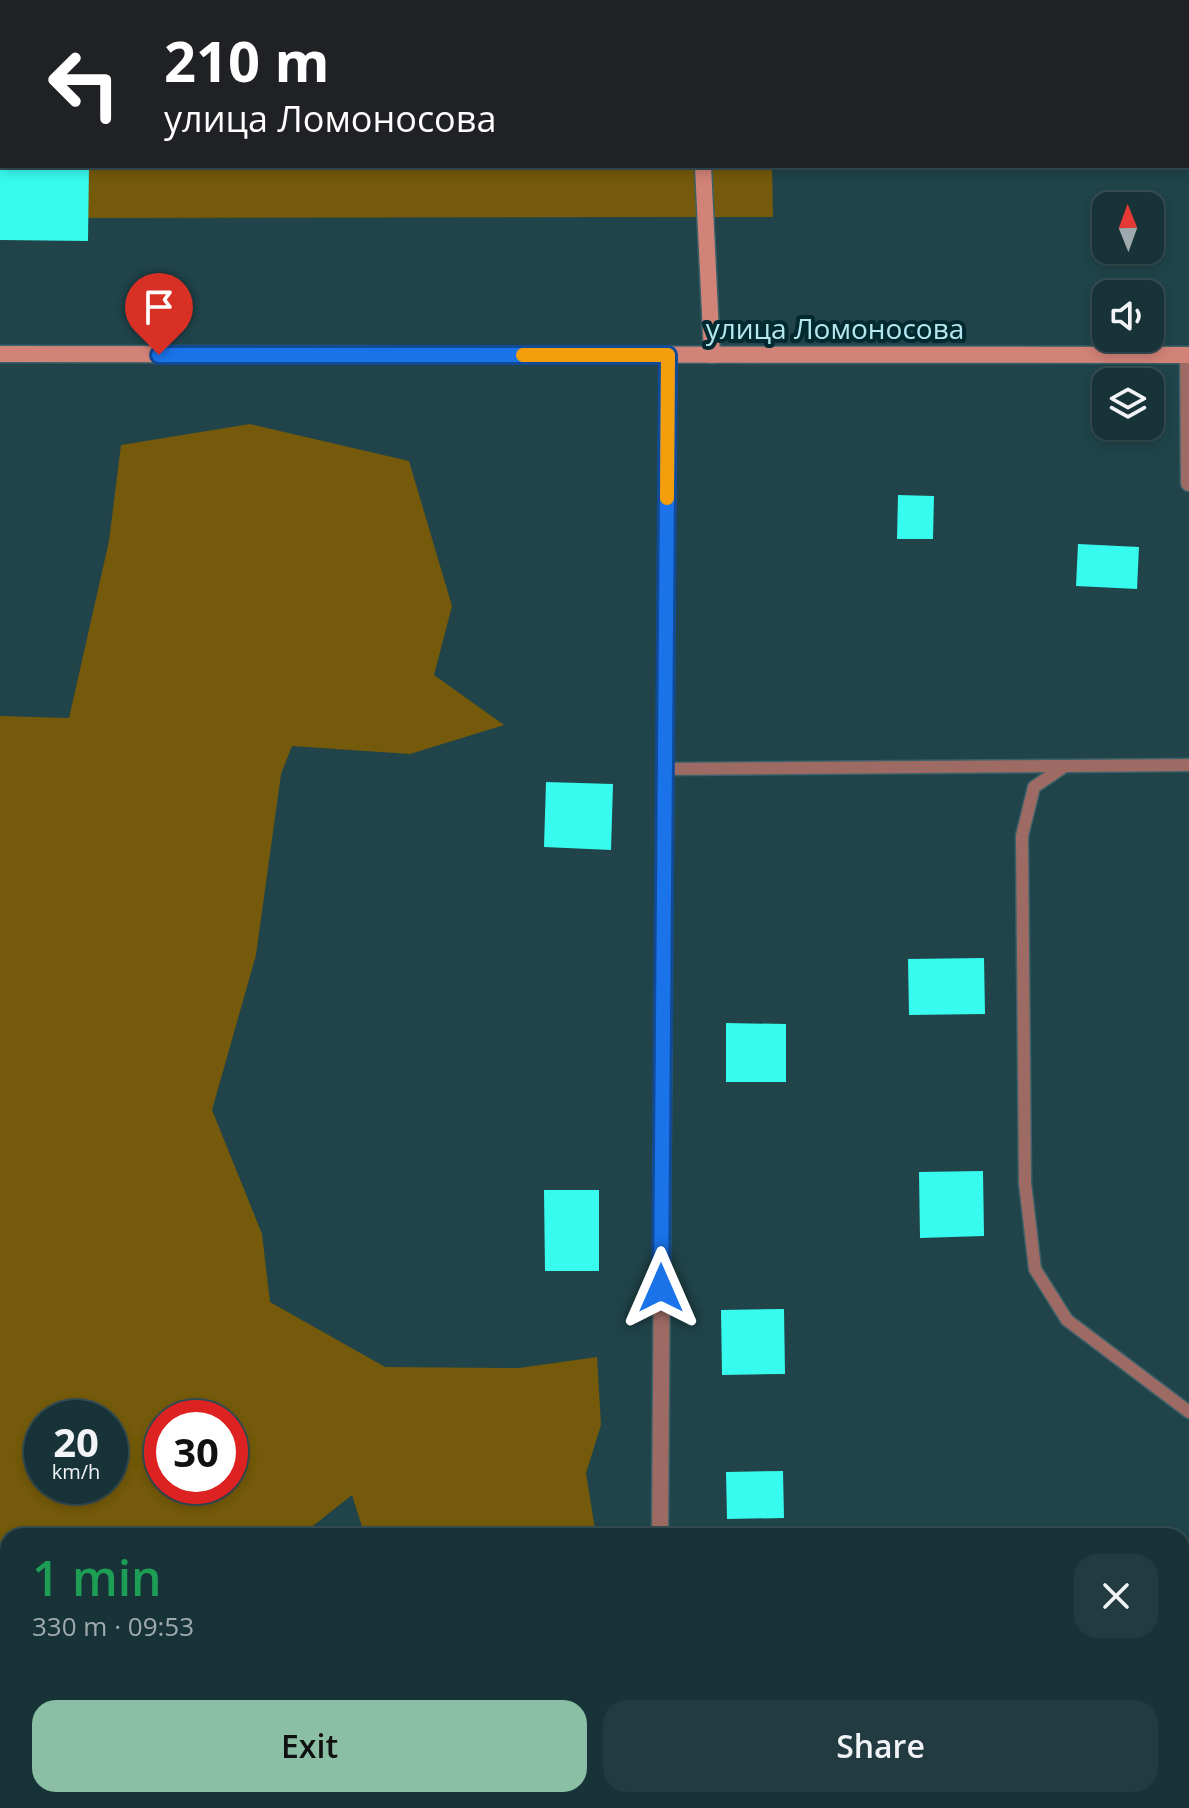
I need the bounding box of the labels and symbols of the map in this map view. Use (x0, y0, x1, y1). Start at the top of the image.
north arrow (1092, 192, 1164, 264)
pin (125, 273, 193, 355)
street label: улица Ломоносова (706, 309, 964, 347)
position arrow (619, 1246, 703, 1330)
speed limit sign: 30 (144, 1400, 248, 1504)

